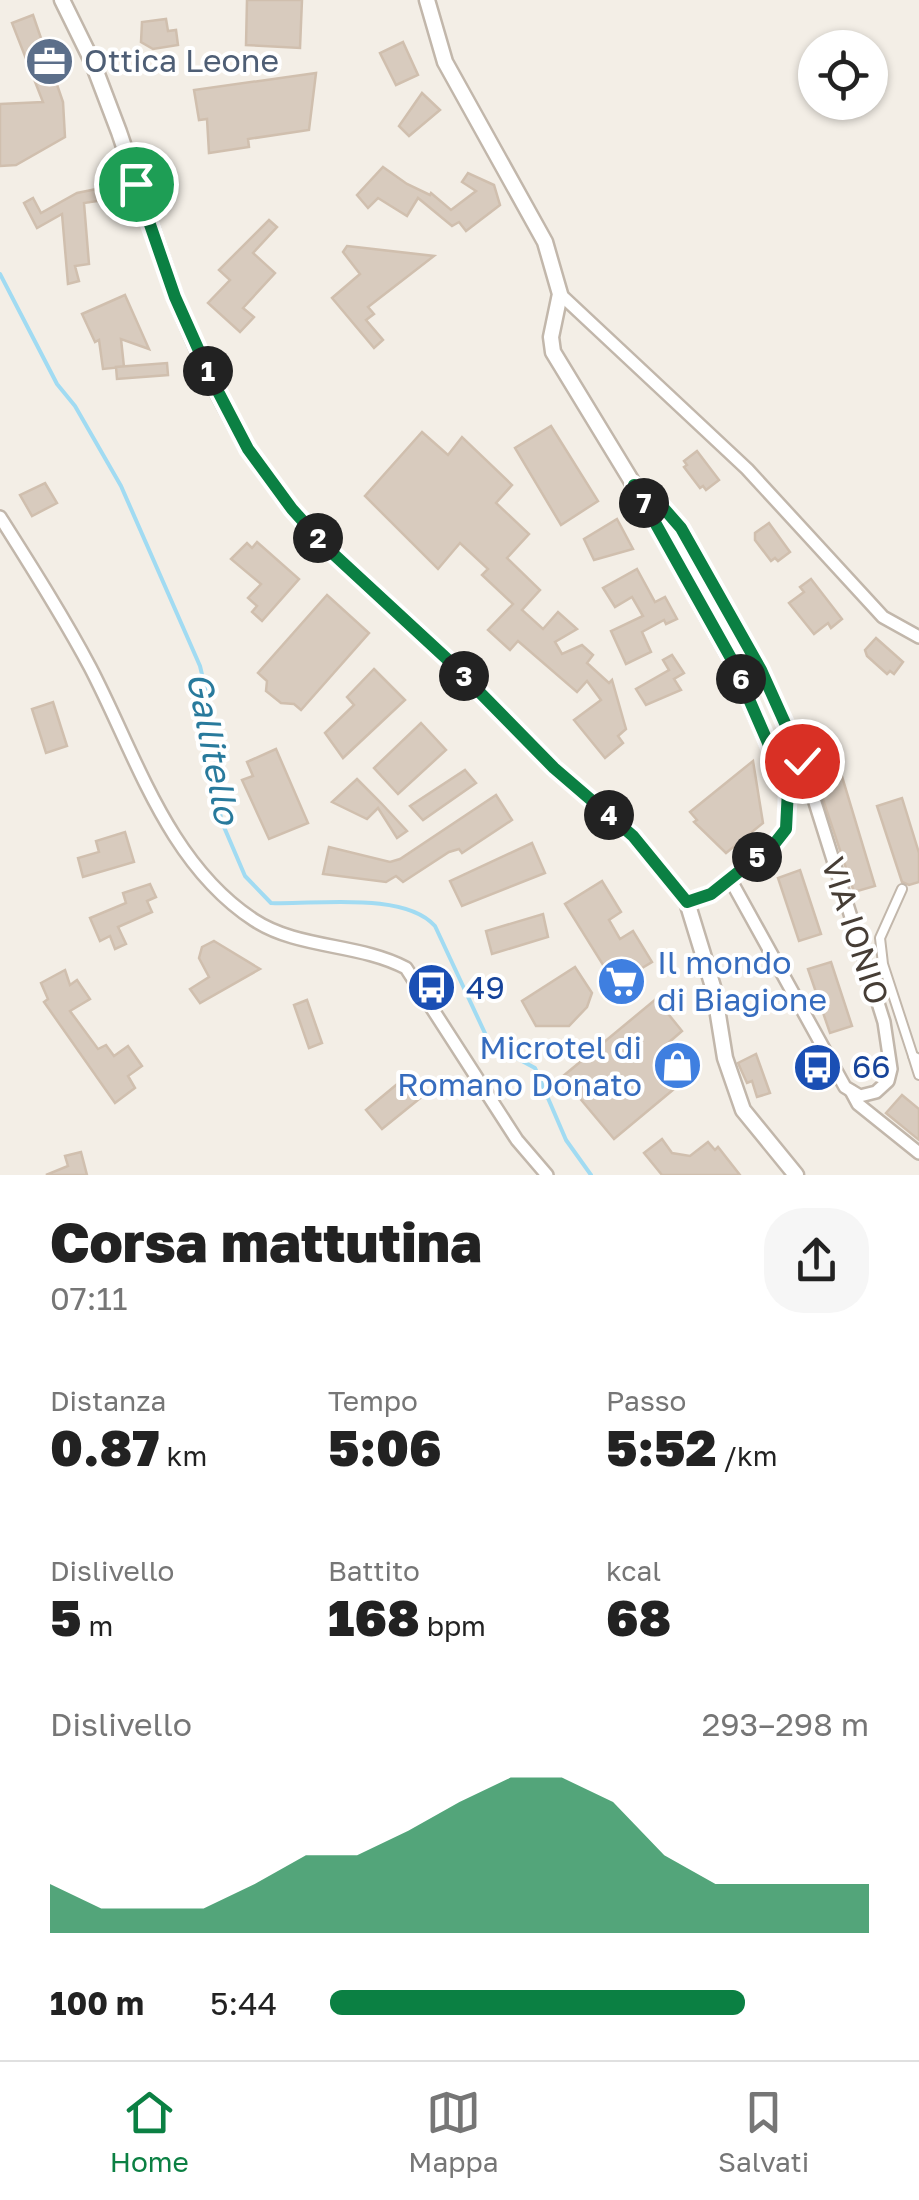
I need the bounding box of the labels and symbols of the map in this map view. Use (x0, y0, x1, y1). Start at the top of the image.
office icon: Ottica Leone (23, 35, 75, 87)
place label: Ottica Leone (84, 41, 279, 79)
pin (94, 142, 179, 227)
pin: 1 (183, 346, 233, 396)
pin: 7 (619, 478, 669, 528)
pin: 2 (293, 513, 343, 563)
pin: 3 (439, 651, 489, 701)
pin: 6 (716, 654, 766, 704)
water label: Gallitello (179, 668, 250, 829)
pin (760, 719, 845, 804)
pin: 4 (584, 790, 634, 840)
pin: 5 (732, 832, 782, 882)
street label: VIA IONIO (814, 852, 898, 1009)
place label: Il mondo di Biagione (657, 943, 827, 1018)
supermarket icon: Il mondo di Biagione (596, 955, 648, 1007)
bus stop icon: 49 (405, 962, 457, 1014)
place label: 49 (466, 968, 505, 1006)
place label: Microtel di Romano Donato (397, 1028, 642, 1103)
shop icon: Microtel di Romano Donato (651, 1040, 703, 1092)
bus stop icon: 66 (791, 1041, 843, 1093)
place label: 66 (852, 1047, 891, 1085)

